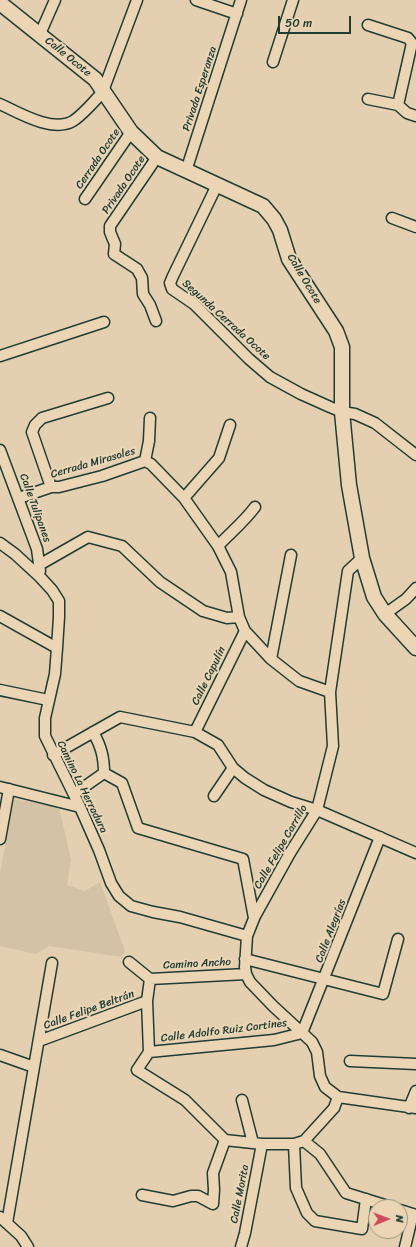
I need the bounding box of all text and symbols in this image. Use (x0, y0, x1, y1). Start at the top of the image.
scale bar (280, 8, 353, 34)
text: 50 m (285, 12, 312, 34)
street label: Calle Ocote (42, 34, 94, 80)
street label: Privada Esperanza (180, 45, 220, 133)
street label: Cerrada Ocote (73, 126, 123, 192)
street label: Privada Ocote (100, 153, 148, 217)
street label: Calle Ocote (284, 252, 324, 306)
street label: Segunda Cerrada Ocote (179, 277, 273, 363)
street label: Cerrada Mirasoles (49, 445, 137, 481)
street label: Calle Tulipanes (16, 472, 54, 544)
street label: Calle Capulín (189, 645, 229, 707)
street label: Camino La Herradura (54, 739, 110, 835)
street label: Calle Felipe Carrillo (252, 803, 310, 891)
street label: Calle Alegrías (313, 897, 349, 965)
street label: Camino Ancho (163, 956, 231, 972)
street label: Calle Felipe Beltrán (42, 987, 136, 1033)
street label: Calle Adolfo Ruiz Cortines (160, 1017, 288, 1045)
street label: Calle Morita (228, 1163, 252, 1225)
north arrow (368, 1199, 408, 1239)
text: N (390, 1215, 409, 1223)

